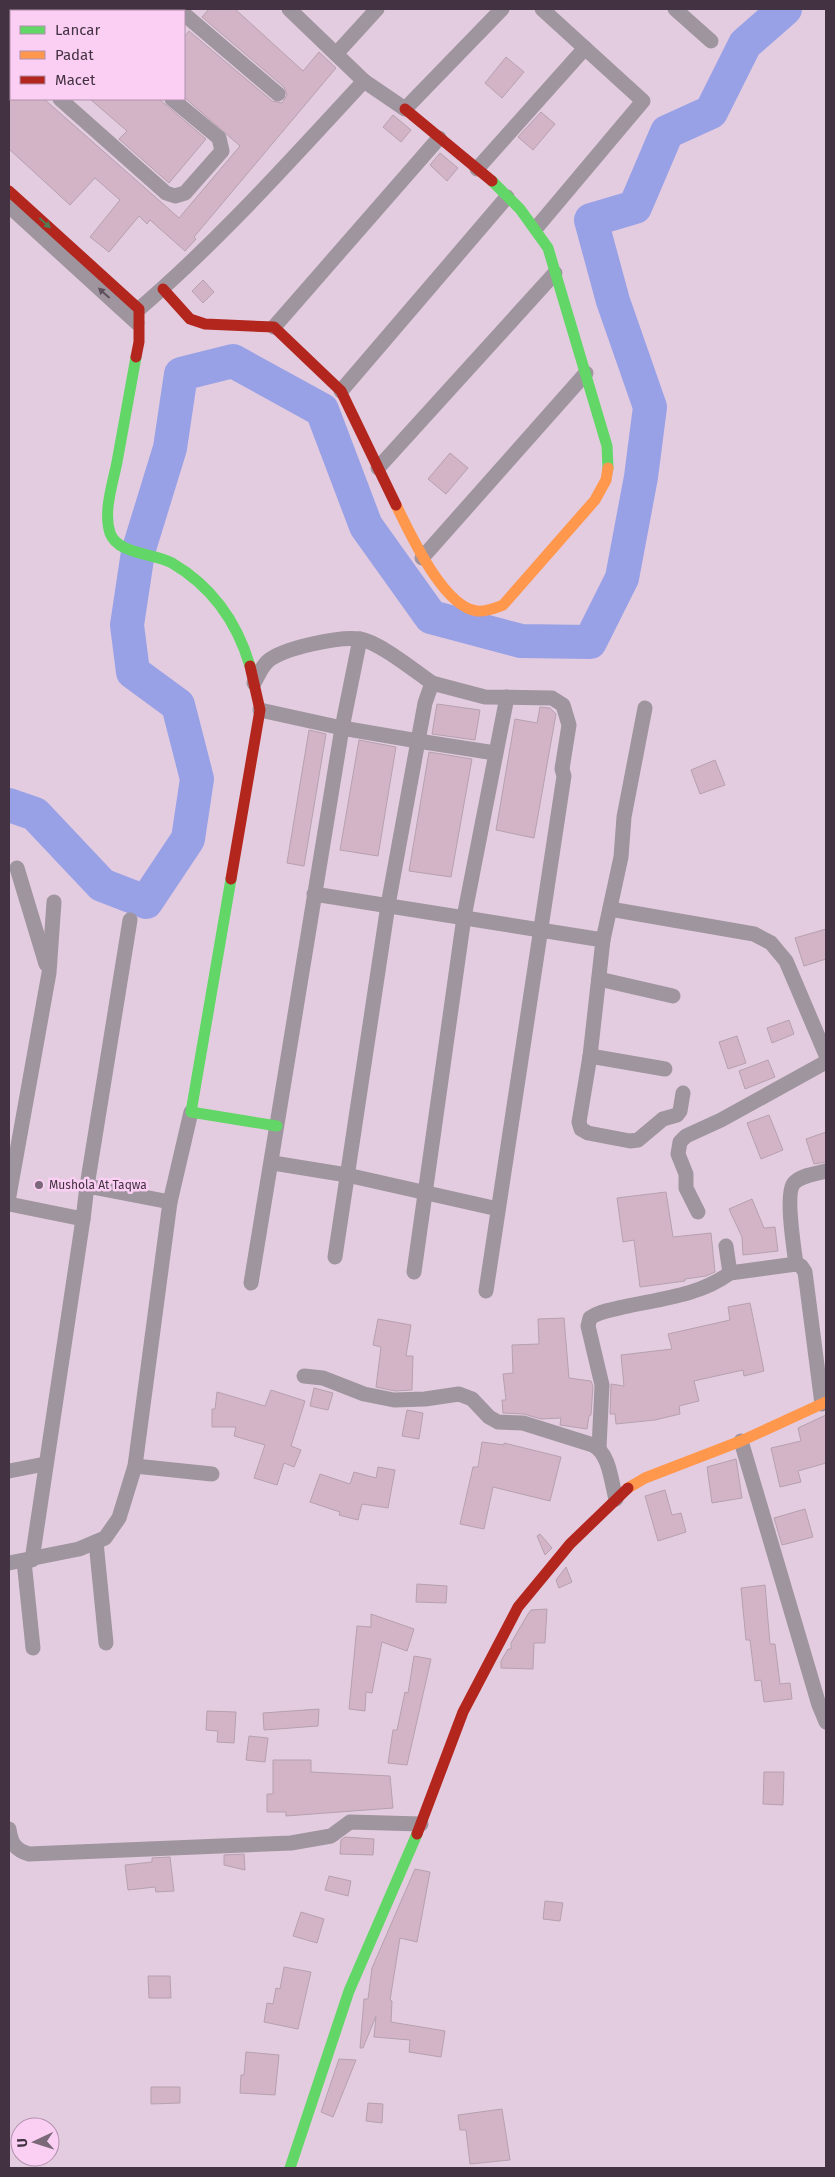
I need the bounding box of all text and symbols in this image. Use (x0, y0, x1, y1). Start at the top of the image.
legend (10, 10, 185, 100)
text: Lancar (55, 21, 100, 39)
text: Padat (55, 46, 94, 64)
text: Macet (55, 71, 96, 89)
one-way arrow (39, 217, 51, 229)
one-way arrow (99, 287, 111, 299)
place label: Mushola At Taqwa (49, 1178, 147, 1192)
marker: Mushola At Taqwa (33, 1179, 45, 1191)
north arrow (10, 2117, 60, 2167)
text: U (14, 2138, 31, 2148)

